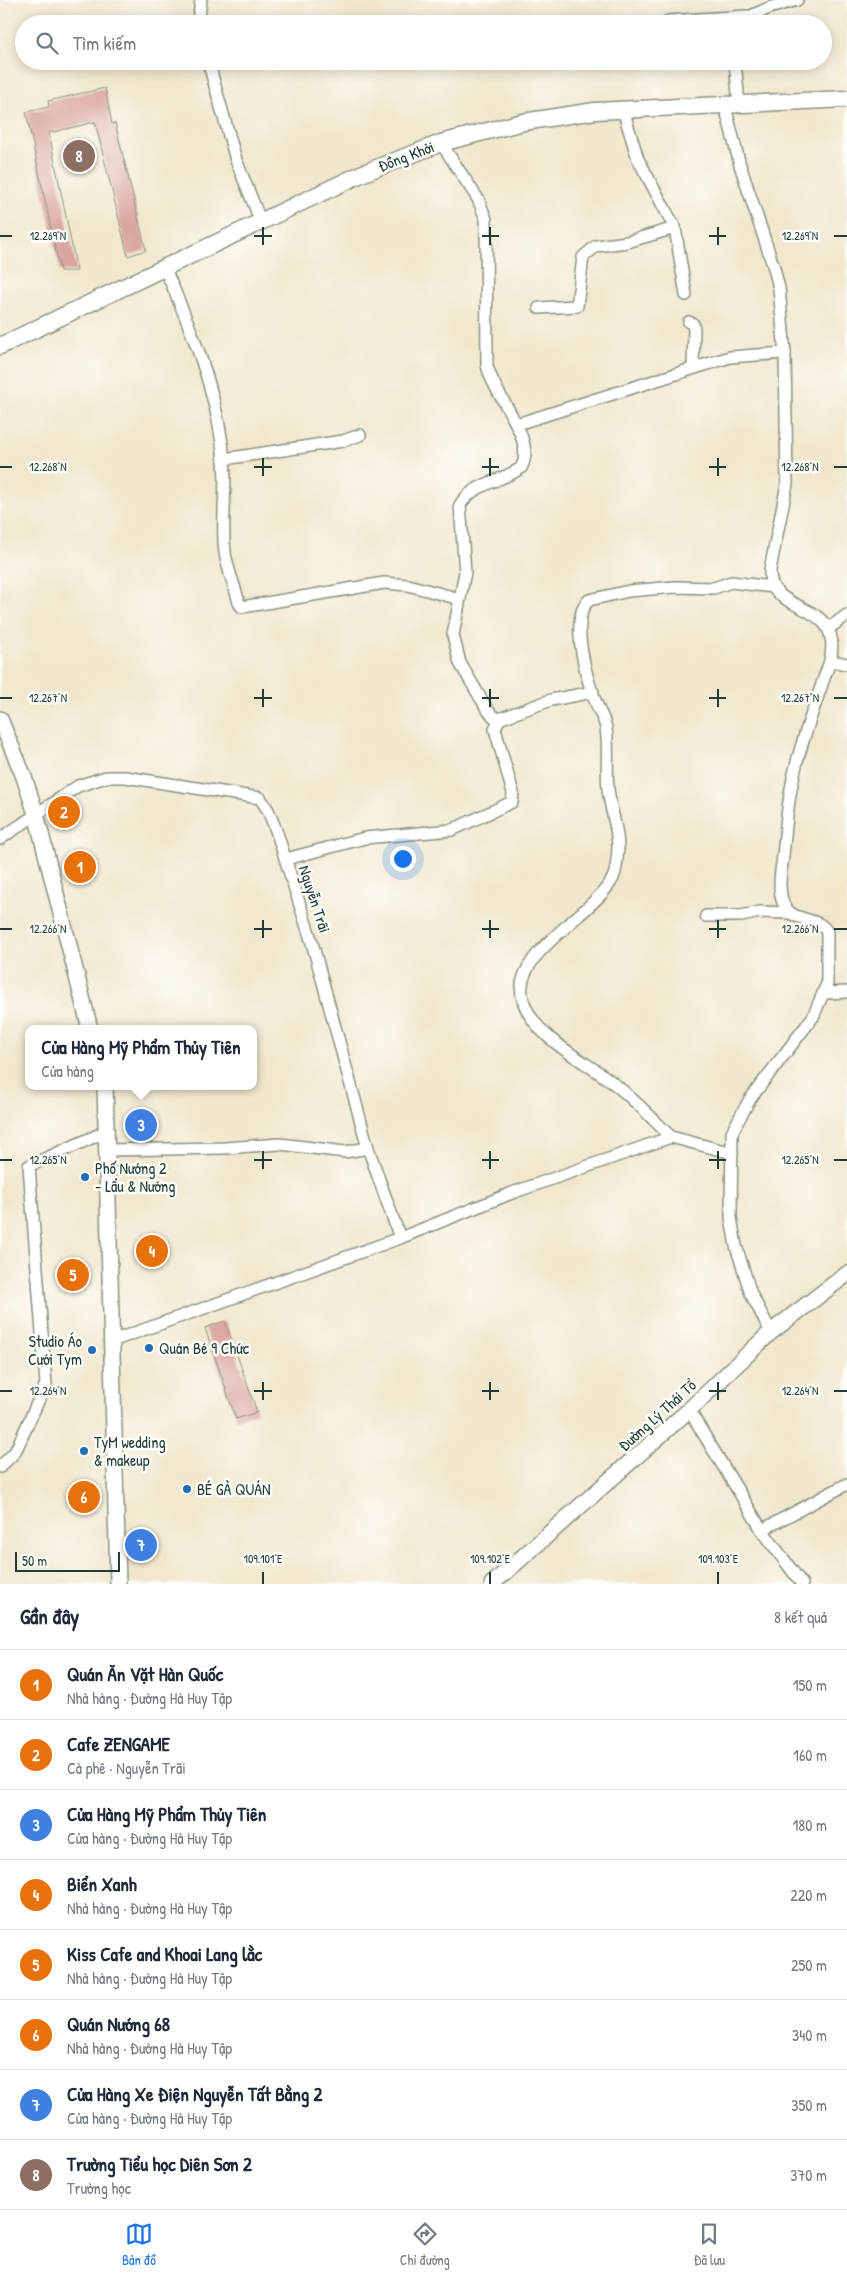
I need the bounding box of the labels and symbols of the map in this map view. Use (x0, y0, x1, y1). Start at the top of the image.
street label: Đồng Khởi (375, 135, 437, 177)
pin: 8 (63, 137, 95, 175)
text: 12.269°N (30, 227, 66, 244)
text: 12.269°N (782, 227, 818, 244)
text: 12.268°N (29, 458, 67, 475)
text: 12.268°N (781, 458, 819, 475)
text: 12.267°N (29, 689, 67, 706)
text: 12.267°N (781, 689, 819, 706)
pin: 2 (48, 793, 80, 831)
your location (390, 846, 416, 872)
pin: 1 (64, 848, 96, 886)
street label: Nguyễn Trãi (294, 863, 336, 935)
text: 12.266°N (30, 920, 66, 937)
text: 12.266°N (782, 920, 818, 937)
pin: 3 (125, 1106, 157, 1144)
text: 12.265°N (29, 1151, 67, 1168)
text: 12.265°N (781, 1151, 819, 1168)
place label: Phố Nướng 2 - Lẩu & Nướng (95, 1157, 175, 1197)
marker: Phố Nướng 2 - Lẩu & Nướng (79, 1171, 91, 1183)
pin: 4 (136, 1232, 168, 1270)
pin: 5 (57, 1256, 89, 1294)
place label: Studio Áo Cưới Tym (28, 1330, 83, 1370)
place label: Quán Bé 9 Chức (159, 1337, 250, 1359)
marker: Quán Bé 9 Chức (143, 1342, 155, 1354)
marker: Studio Áo Cưới Tym (86, 1344, 98, 1356)
street label: Đường Lý Thái Tổ (613, 1374, 701, 1456)
text: 12.264°N (30, 1382, 66, 1399)
text: 12.264°N (782, 1382, 818, 1399)
place label: TyM wedding & makeup (94, 1431, 166, 1471)
marker: TyM wedding & makeup (78, 1445, 90, 1457)
pin: 6 (68, 1478, 100, 1516)
place label: BÉ GÀ QUÁN (197, 1478, 271, 1500)
marker: BÉ GÀ QUÁN (181, 1483, 193, 1495)
pin: 7 (125, 1526, 157, 1564)
scale bar (15, 1549, 120, 1572)
text: 109.101°E (244, 1550, 283, 1567)
text: 109.102°E (470, 1550, 511, 1567)
text: 109.103°E (698, 1550, 739, 1567)

